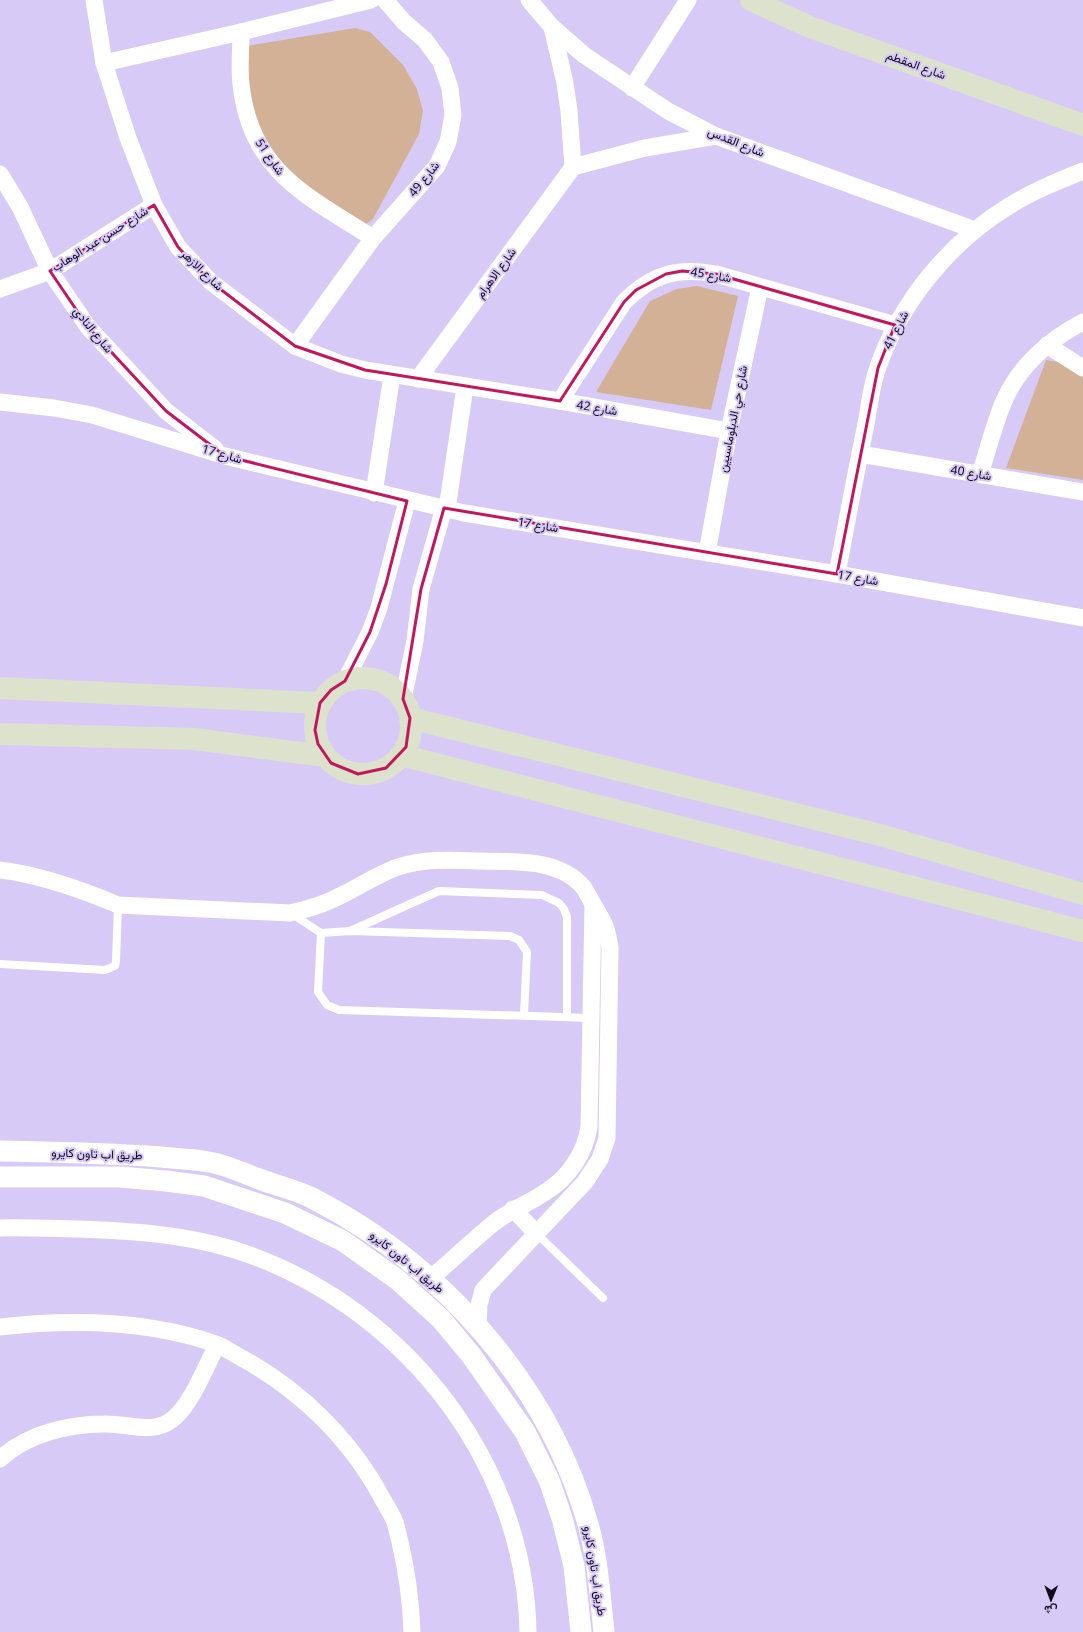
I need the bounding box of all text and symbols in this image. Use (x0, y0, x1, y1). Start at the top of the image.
street label: شارع المقطم (884, 46, 948, 84)
street label: شارع القدس (705, 122, 767, 162)
street label: شارع 51 (251, 135, 289, 179)
street label: شارع 49 (404, 157, 444, 201)
street label: شارع حسن عبد الوهاب (48, 202, 152, 276)
street label: شارع الازهر (176, 244, 227, 295)
street label: شارع الاهرام (471, 244, 521, 302)
street label: شارع 45 (689, 263, 733, 287)
street label: شارع النادي (68, 303, 117, 358)
street label: شارع 41 (879, 308, 913, 352)
street label: شارع حي الدبلوماسيين (714, 364, 753, 474)
street label: شارع 42 (575, 396, 619, 420)
street label: شارع 17 (200, 440, 244, 468)
street label: شارع 40 (949, 461, 993, 485)
street label: شارع 17 (516, 513, 560, 537)
street label: شارع 17 (836, 566, 880, 590)
street label: طريق اب تاون كايرو (51, 1143, 143, 1164)
street label: طريق اب تاون كايرو (367, 1226, 448, 1297)
street label: طريق اب تاون كايرو (580, 1525, 611, 1617)
north arrow (1031, 1580, 1071, 1620)
text: ش (1044, 1603, 1058, 1618)

